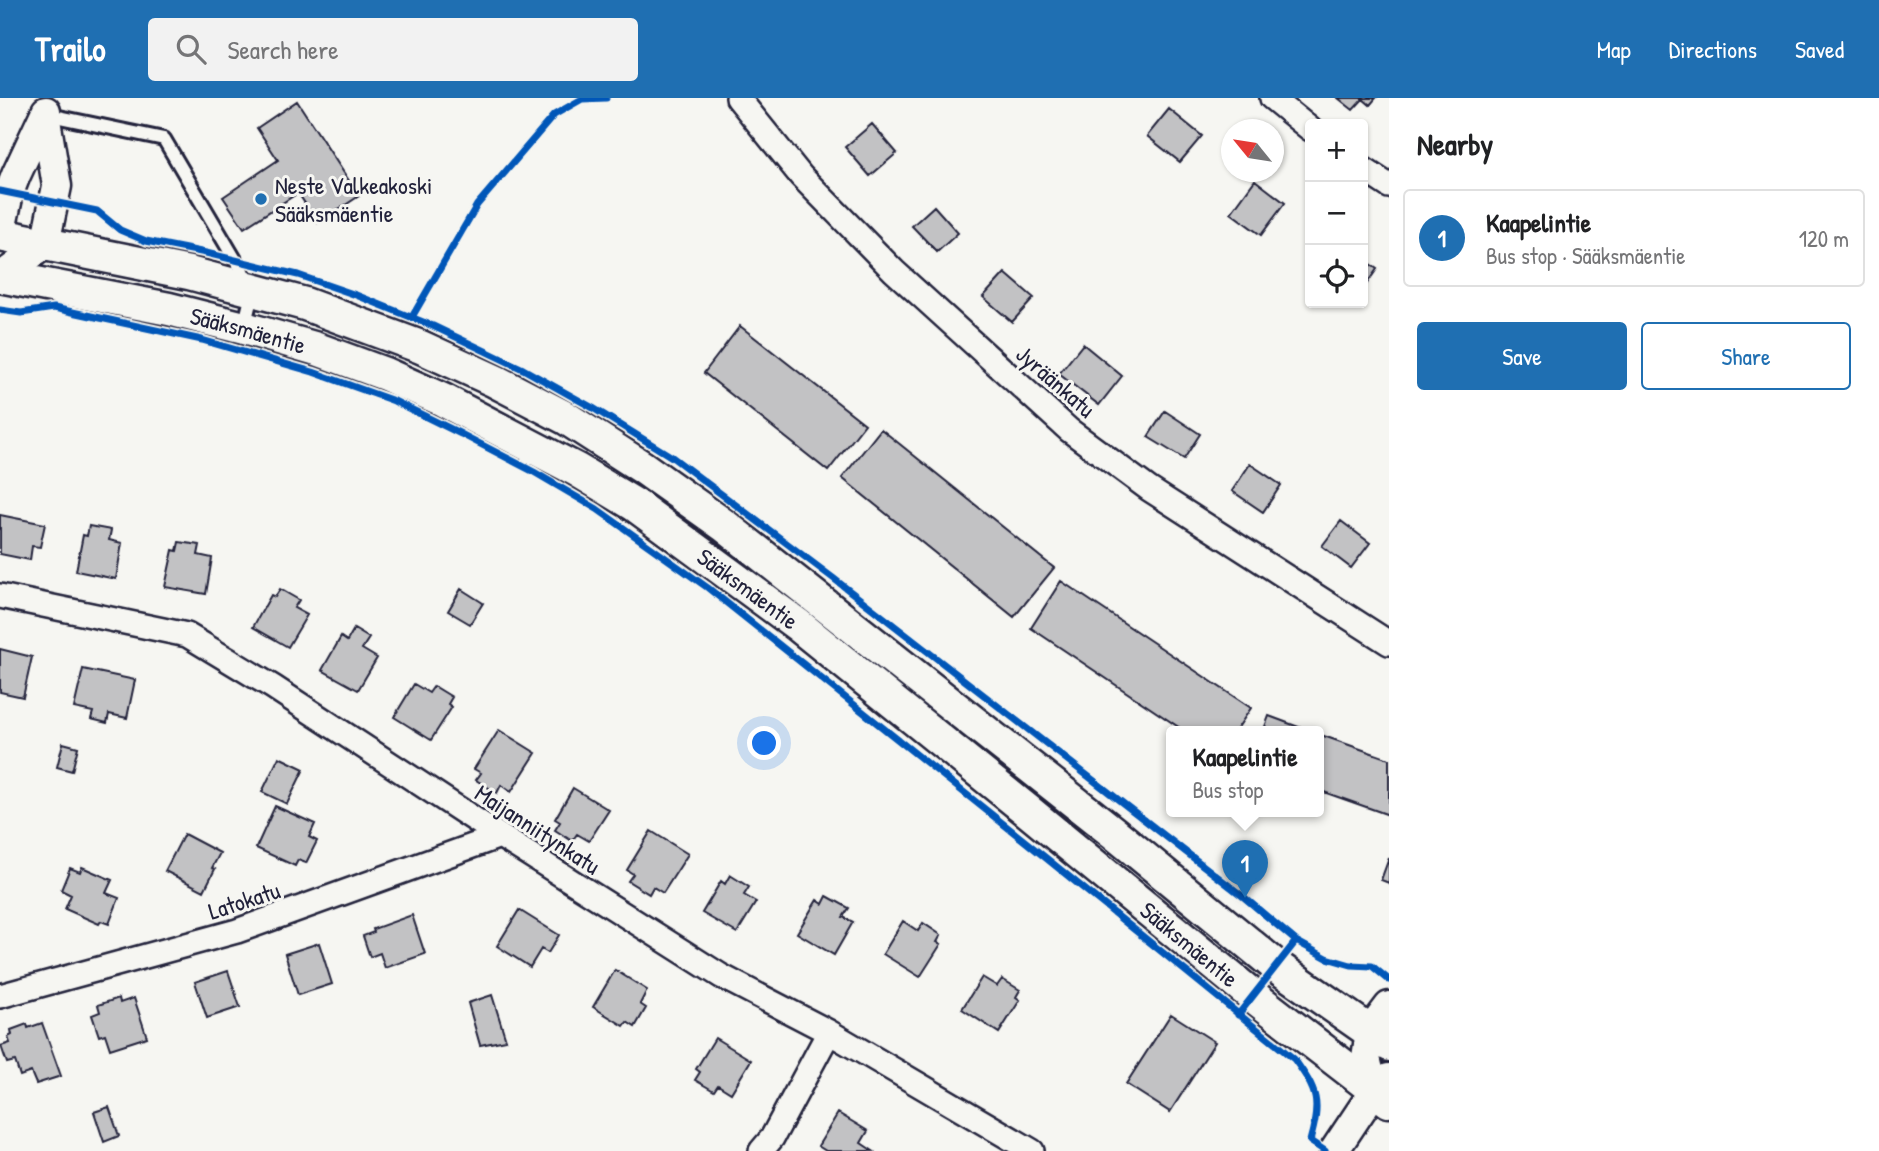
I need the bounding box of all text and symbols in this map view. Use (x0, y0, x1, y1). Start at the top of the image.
search box (148, 18, 638, 81)
text: Trailo (35, 27, 106, 71)
icon: search (172, 30, 210, 68)
text: Search here (228, 32, 339, 67)
text: Map (1597, 33, 1631, 65)
text: Directions (1669, 33, 1757, 65)
text: Saved (1795, 33, 1844, 65)
north arrow (1221, 119, 1284, 182)
map controls (1305, 119, 1368, 308)
button: + (1305, 119, 1368, 182)
text: Nearby (1417, 124, 1493, 164)
place label: Neste Valkeakoski Sääksmäentie (275, 169, 432, 229)
button: − (1305, 182, 1368, 245)
marker: Neste Valkeakoski Sääksmäentie (253, 191, 269, 207)
text: Kaapelintie (1486, 205, 1591, 240)
text: 1 (1438, 223, 1446, 254)
text: 120 m (1799, 223, 1849, 254)
text: Bus stop · Sääksmäentie (1486, 240, 1685, 271)
button: locate (1305, 245, 1368, 308)
street label: Sääksmäentie (187, 299, 310, 361)
button: Save (1417, 322, 1627, 390)
button: Share (1641, 322, 1851, 390)
street label: Jyräänkatu (1010, 338, 1103, 425)
street label: Sääksmäentie (691, 540, 806, 637)
your location (747, 726, 781, 760)
popup (1166, 726, 1324, 817)
text: Kaapelintie (1192, 739, 1298, 774)
text: Bus stop (1192, 774, 1263, 805)
street label: Maijanniitynkatu (469, 777, 607, 882)
pin: 1 (1222, 840, 1268, 898)
street label: Latokatu (204, 873, 284, 927)
street label: Sääksmäentie (1134, 894, 1246, 994)

